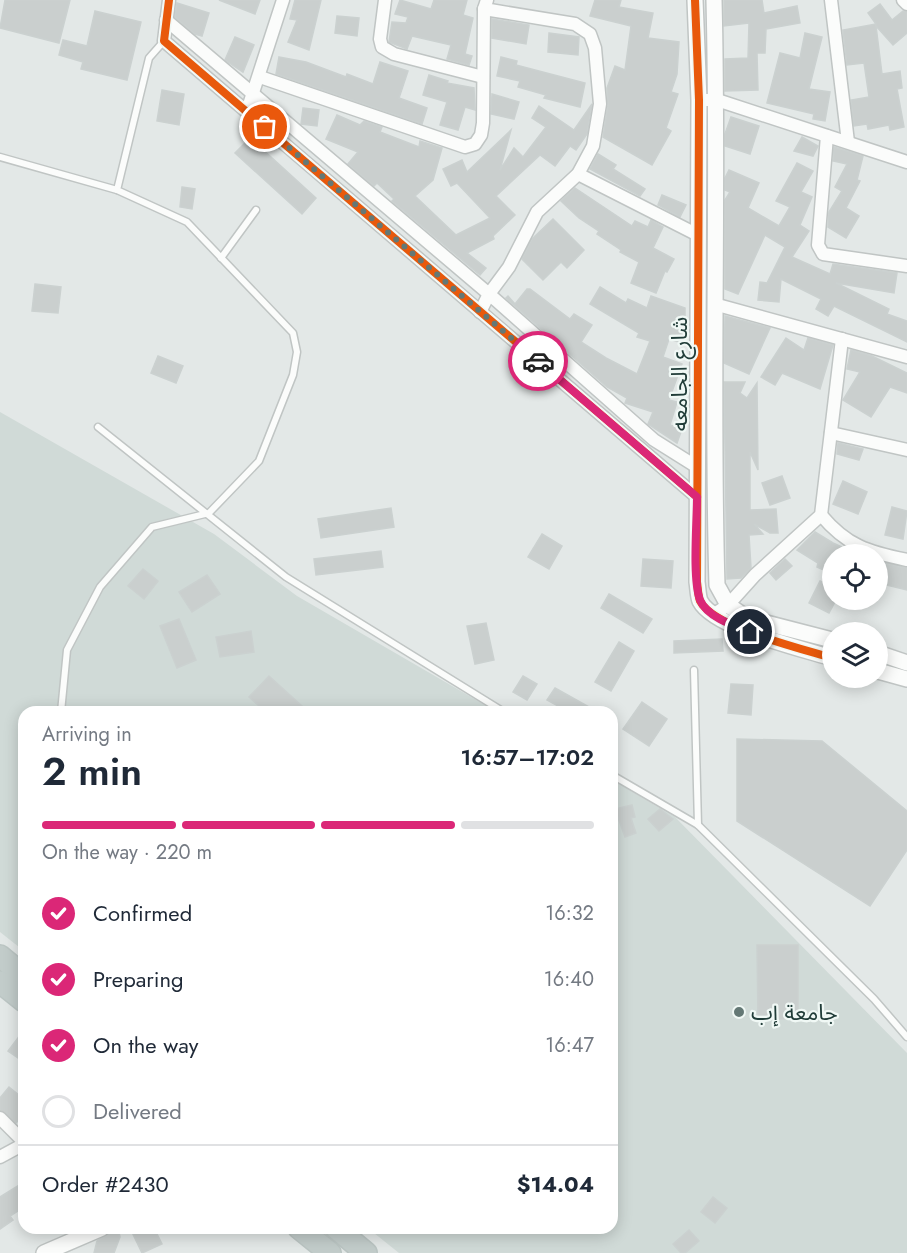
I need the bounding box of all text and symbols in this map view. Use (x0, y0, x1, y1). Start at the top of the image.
pin (239, 101, 290, 152)
icon: bag (248, 110, 281, 143)
street label: شارع الجامعه (663, 317, 696, 431)
courier (508, 331, 568, 391)
icon: car (522, 345, 555, 378)
map controls (822, 544, 888, 688)
button: locate (822, 544, 888, 610)
pin (724, 606, 775, 657)
icon: home (733, 615, 766, 648)
button: layers (822, 622, 888, 688)
text: Arriving in (42, 720, 132, 749)
text: 16:57–17:02 (460, 741, 594, 773)
text: 2 min (42, 743, 142, 800)
text: On the way · 220 m (42, 838, 212, 867)
icon: check (42, 897, 75, 930)
text: Confirmed (93, 897, 192, 929)
text: 16:32 (545, 899, 594, 928)
icon: check (42, 963, 75, 996)
text: Preparing (93, 963, 184, 995)
text: 16:40 (544, 965, 594, 994)
place label: جامعة إب (751, 996, 838, 1028)
marker: جامعة إب (732, 1005, 746, 1019)
icon: check (42, 1029, 75, 1062)
text: On the way (93, 1029, 198, 1061)
text: 16:47 (545, 1031, 594, 1060)
text: Delivered (93, 1095, 182, 1127)
text: Order #2430 (42, 1168, 169, 1200)
text: $14.04 (517, 1168, 594, 1200)

